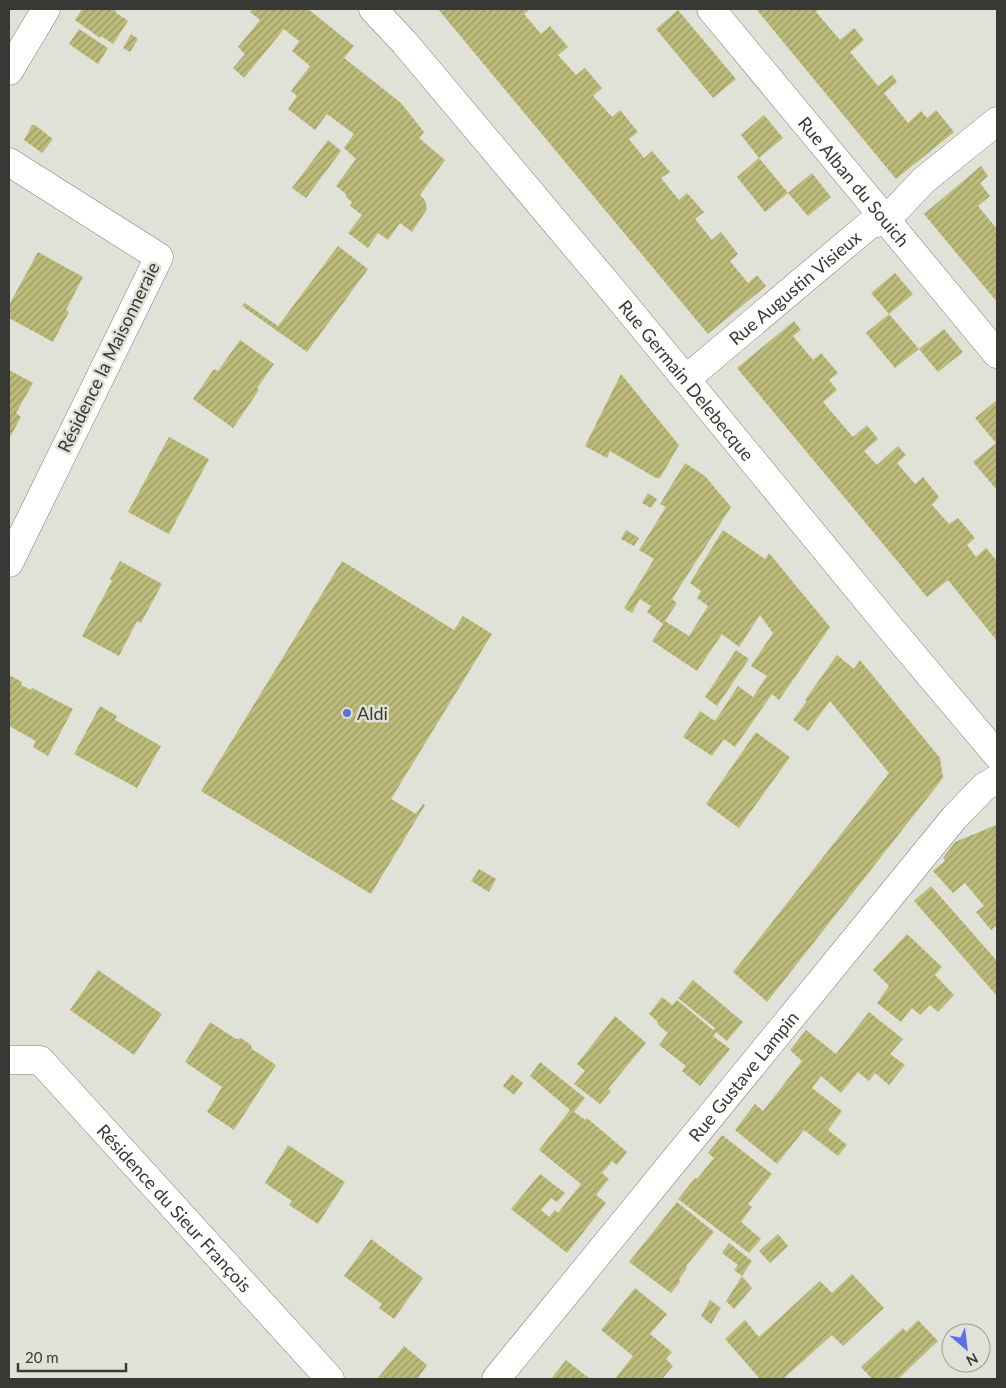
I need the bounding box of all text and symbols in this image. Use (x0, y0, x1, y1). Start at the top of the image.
street label: Rue Alban du Souich (794, 112, 914, 251)
street label: Rue Augustin Visieux (724, 226, 865, 349)
street label: Résidence la Maisonneraie (52, 258, 164, 456)
street label: Rue Germain Delebecque (614, 295, 759, 465)
place label: Aldi (357, 702, 388, 724)
marker: Aldi (341, 707, 353, 719)
street label: Rue Gustave Lampin (684, 1006, 803, 1146)
street label: Résidence du Sieur François (93, 1119, 257, 1297)
north arrow (941, 1323, 991, 1373)
scale bar (18, 1340, 125, 1372)
text: 20 m (25, 1348, 59, 1366)
text: N (964, 1350, 981, 1370)

